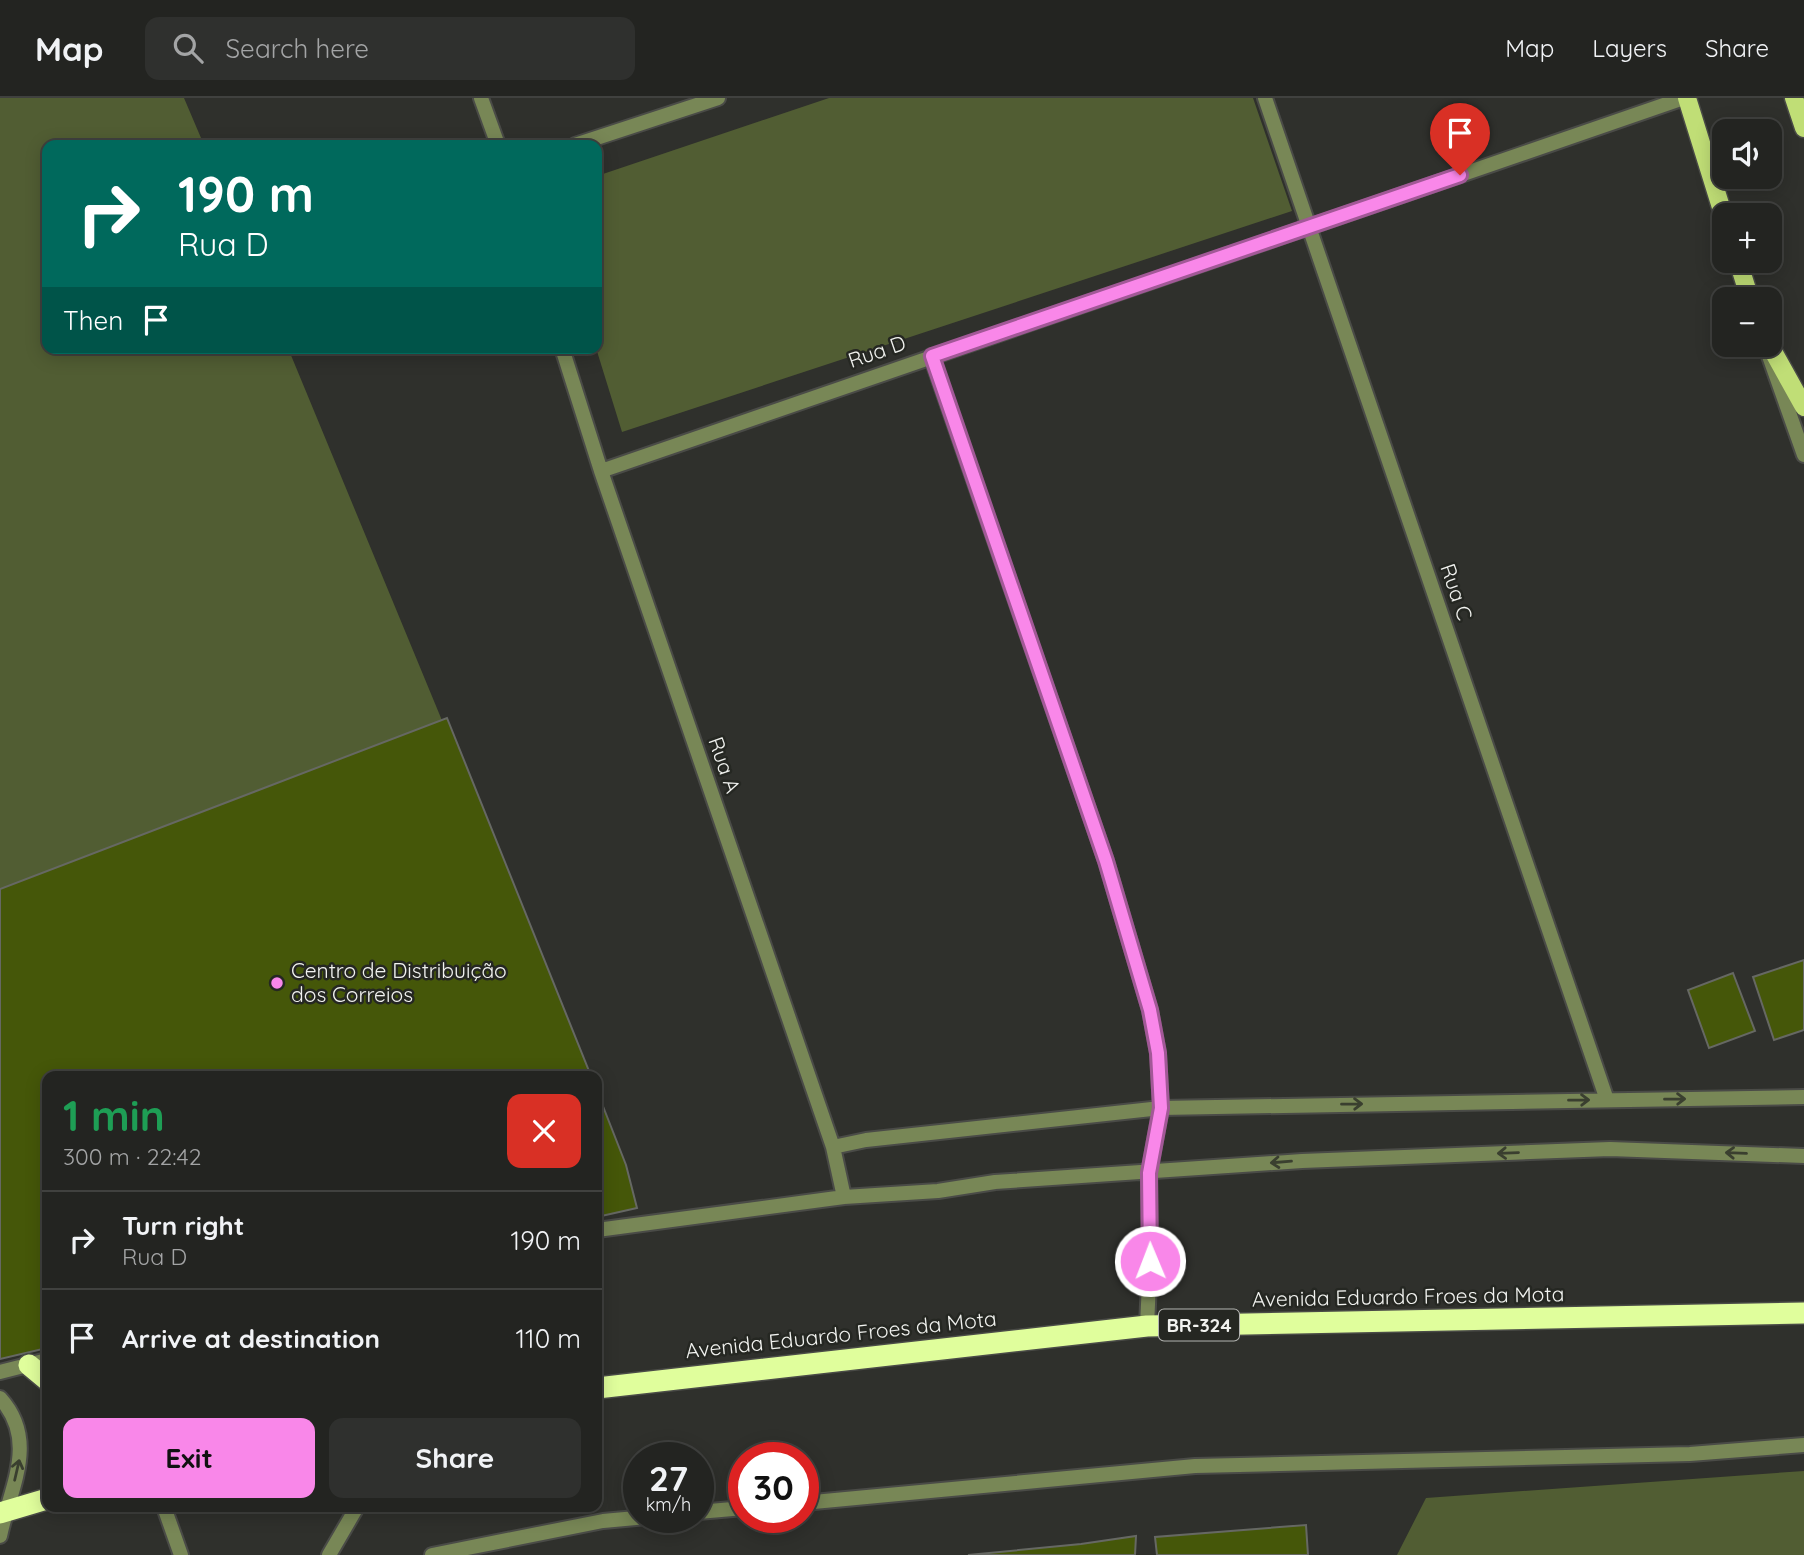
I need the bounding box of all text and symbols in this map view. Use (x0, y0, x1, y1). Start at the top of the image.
search box (145, 17, 635, 80)
text: Map (35, 28, 103, 69)
icon: search (169, 29, 207, 67)
text: Search here (225, 32, 369, 65)
text: Map (1505, 33, 1554, 63)
text: Layers (1592, 33, 1667, 63)
text: Share (1705, 33, 1769, 63)
pin (1430, 103, 1490, 175)
icon: arrive (1441, 114, 1479, 152)
map controls (1712, 119, 1782, 357)
button: sound (1712, 119, 1782, 189)
text: 190 m (178, 163, 314, 224)
icon: right (63, 168, 154, 259)
button: + (1712, 203, 1782, 273)
text: Rua D (178, 224, 268, 264)
button: − (1712, 287, 1782, 357)
icon: arrive (137, 301, 175, 339)
text: Then (63, 304, 123, 337)
street label: Rua D (844, 329, 909, 373)
street label: Rua C (1435, 560, 1479, 624)
street label: Rua A (703, 733, 747, 796)
place label: Centro de Distribuição dos Correios (291, 957, 507, 1007)
marker: Centro de Distribuição dos Correios (269, 975, 285, 991)
text: 1 min (63, 1089, 165, 1142)
one-way arrow (1664, 1092, 1687, 1106)
button: close (507, 1094, 581, 1168)
one-way arrow (1567, 1094, 1590, 1107)
one-way arrow (1340, 1098, 1363, 1111)
text: 300 m · 22:42 (63, 1142, 201, 1171)
one-way arrow (1497, 1146, 1520, 1159)
one-way arrow (1725, 1147, 1748, 1160)
one-way arrow (1270, 1156, 1293, 1169)
text: Turn right (122, 1209, 244, 1242)
icon: right (63, 1221, 101, 1259)
text: 190 m (511, 1224, 581, 1257)
position arrow (1113, 1224, 1187, 1298)
text: Rua D (122, 1242, 187, 1271)
street label: Avenida Eduardo Froes da Mota (1252, 1280, 1564, 1312)
street label: Avenida Eduardo Froes da Mota (684, 1305, 998, 1363)
road number: BR-324 (1159, 1310, 1239, 1340)
icon: arrive (63, 1319, 101, 1357)
text: Arrive at destination (122, 1322, 380, 1355)
text: 110 m (515, 1322, 581, 1355)
button: Exit (63, 1418, 315, 1498)
button: Share (329, 1418, 581, 1498)
speed limit sign: 30 (728, 1442, 819, 1533)
text: 27 (649, 1456, 688, 1500)
one-way arrow (11, 1459, 24, 1482)
text: km/h (646, 1493, 691, 1516)

